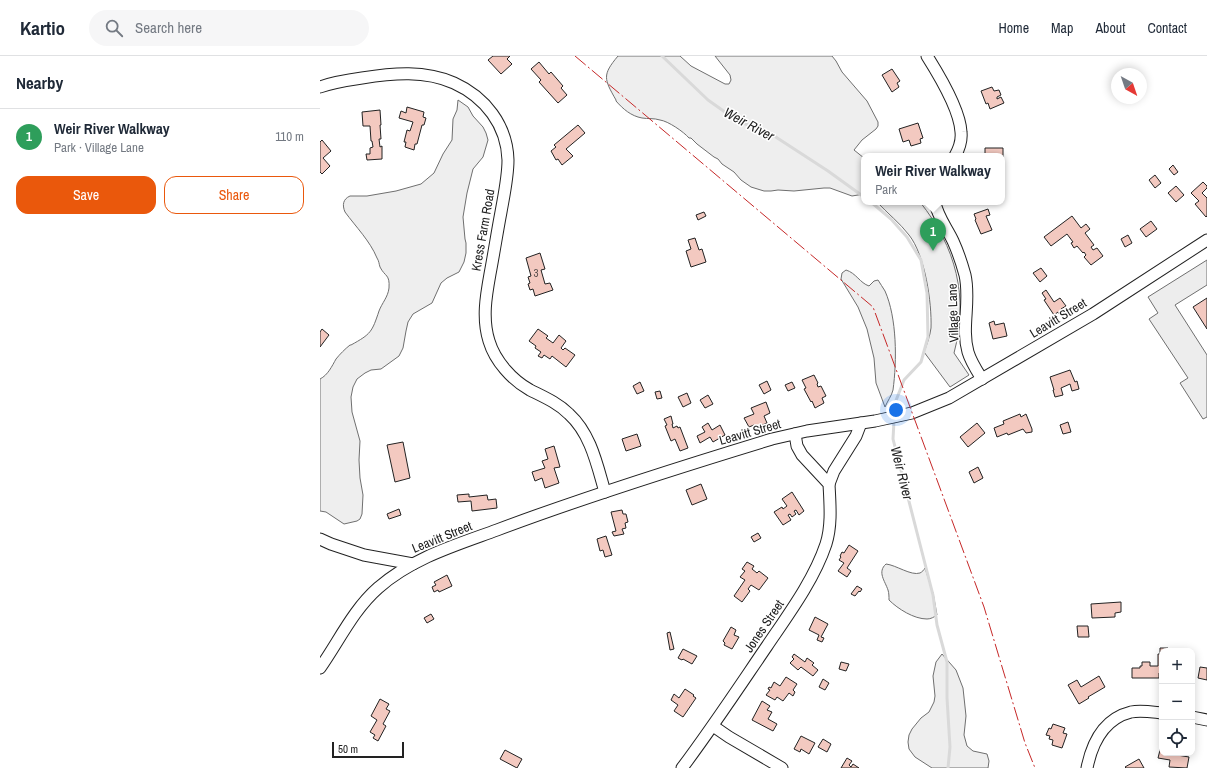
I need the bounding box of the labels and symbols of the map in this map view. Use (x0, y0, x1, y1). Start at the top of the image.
north arrow (1111, 68, 1147, 104)
water label: Weir River (721, 103, 778, 145)
street label: Kress Farm Road (467, 188, 499, 272)
pin: 1 (920, 218, 946, 251)
house number: 3 (533, 266, 539, 280)
street label: Village Lane (943, 283, 963, 343)
street label: Leavitt Street (1026, 294, 1090, 342)
your location (886, 400, 906, 420)
street label: Leavitt Street (717, 415, 783, 449)
water label: Weir River (887, 444, 918, 503)
street label: Leavitt Street (409, 517, 475, 557)
street label: Jones Street (740, 596, 788, 656)
scale bar (332, 740, 404, 759)

